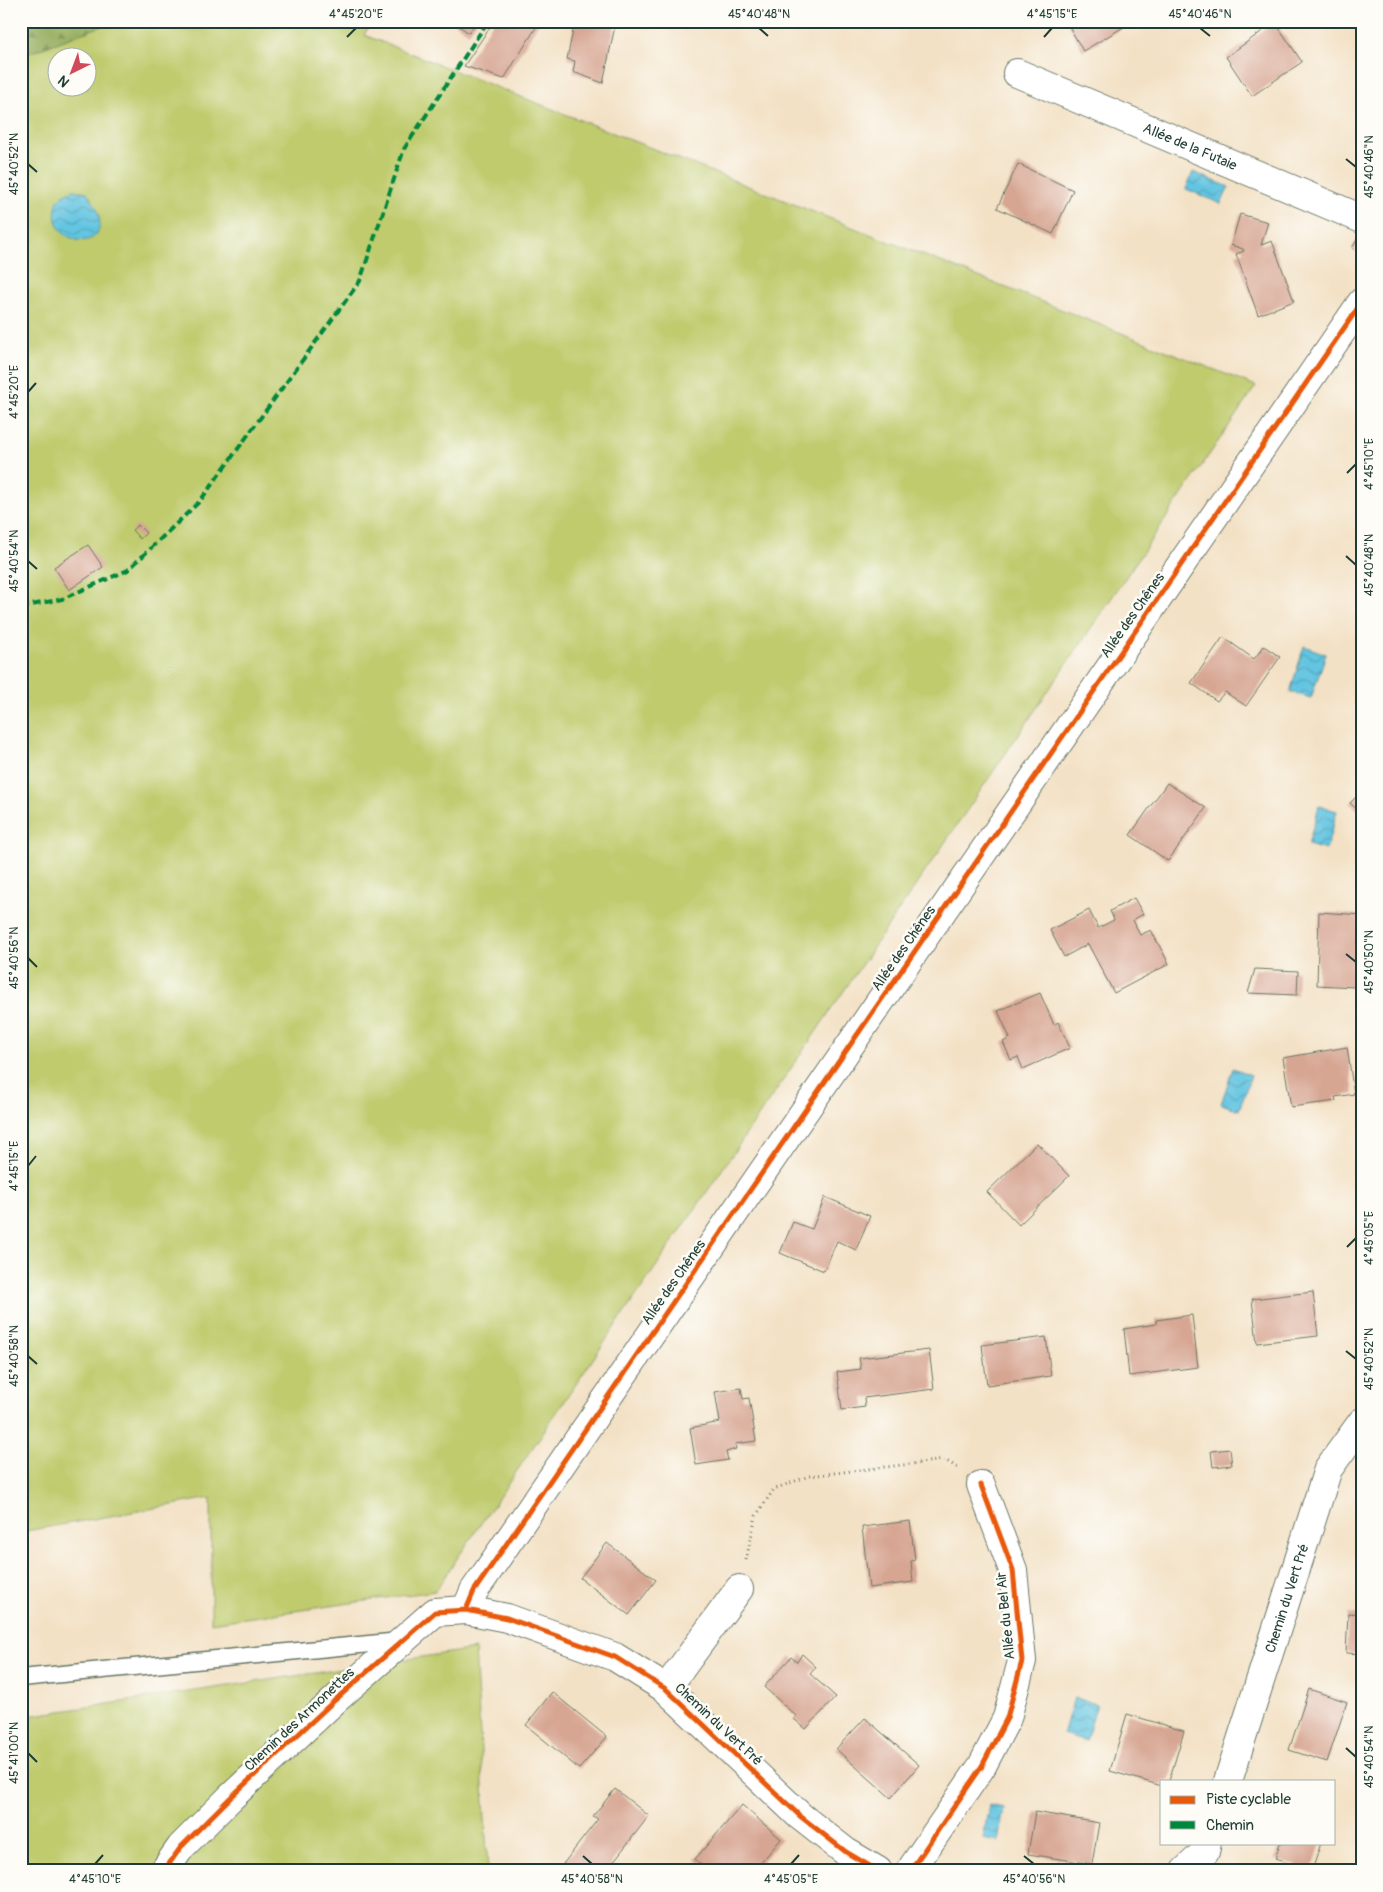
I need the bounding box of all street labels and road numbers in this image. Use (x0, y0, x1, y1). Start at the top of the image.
street label: Allée de la Futaie (1141, 119, 1239, 174)
street label: Allée des Chênes (1097, 569, 1168, 661)
street label: Allée des Chênes (868, 902, 939, 994)
street label: Allée des Chênes (638, 1236, 709, 1328)
street label: Chemin du Vert Pré (1262, 1542, 1313, 1655)
street label: Allée du Bel Air (992, 1571, 1019, 1661)
street label: Chemin des Armonettes (241, 1664, 358, 1775)
street label: Chemin du Vert Pré (671, 1679, 766, 1769)

